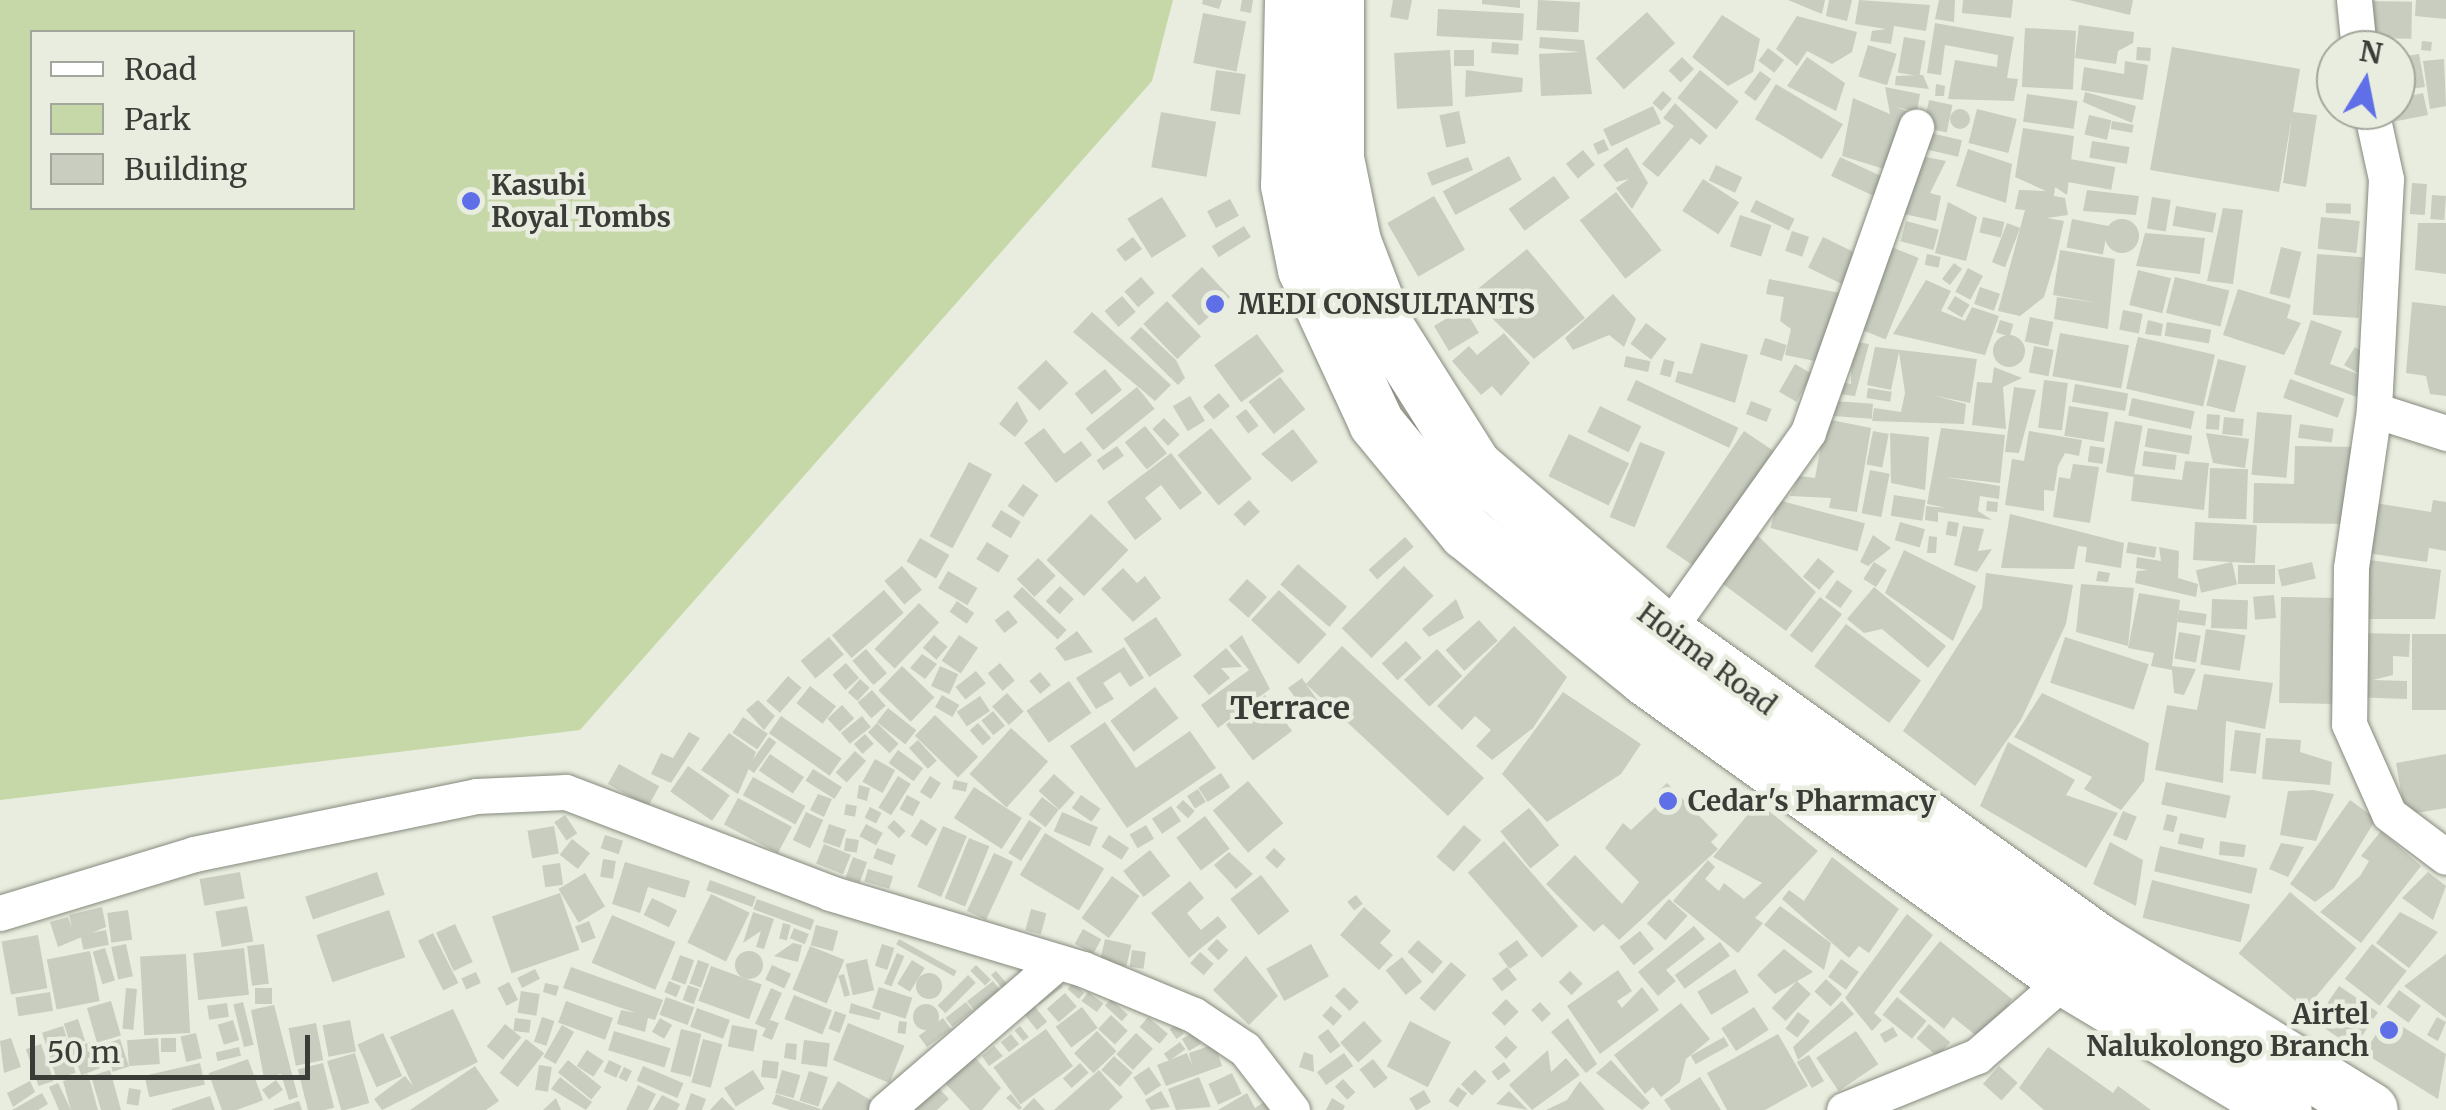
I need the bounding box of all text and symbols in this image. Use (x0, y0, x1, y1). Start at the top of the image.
legend (30, 30, 355, 210)
north arrow (2316, 30, 2416, 130)
text: N (2357, 33, 2385, 72)
text: Road (124, 50, 197, 88)
text: Park (124, 100, 191, 138)
text: Building (124, 150, 247, 188)
place label: Kasubi Royal Tombs (491, 168, 671, 234)
marker: Kasubi Royal Tombs (460, 190, 482, 212)
place label: MEDI CONSULTANTS (1238, 287, 1535, 321)
marker: MEDI CONSULTANTS (1202, 291, 1228, 317)
street label: Hoima Road (1631, 596, 1783, 722)
district label: Terrace (1230, 689, 1350, 727)
place label: Cedar's Pharmacy (1688, 784, 1936, 818)
marker: Cedar's Pharmacy (1657, 790, 1679, 812)
place label: Airtel Nalukolongo Branch (2086, 997, 2369, 1063)
scale bar (35, 1015, 315, 1077)
marker: Airtel Nalukolongo Branch (2378, 1019, 2400, 1041)
text: 50 m (47, 1033, 120, 1071)

